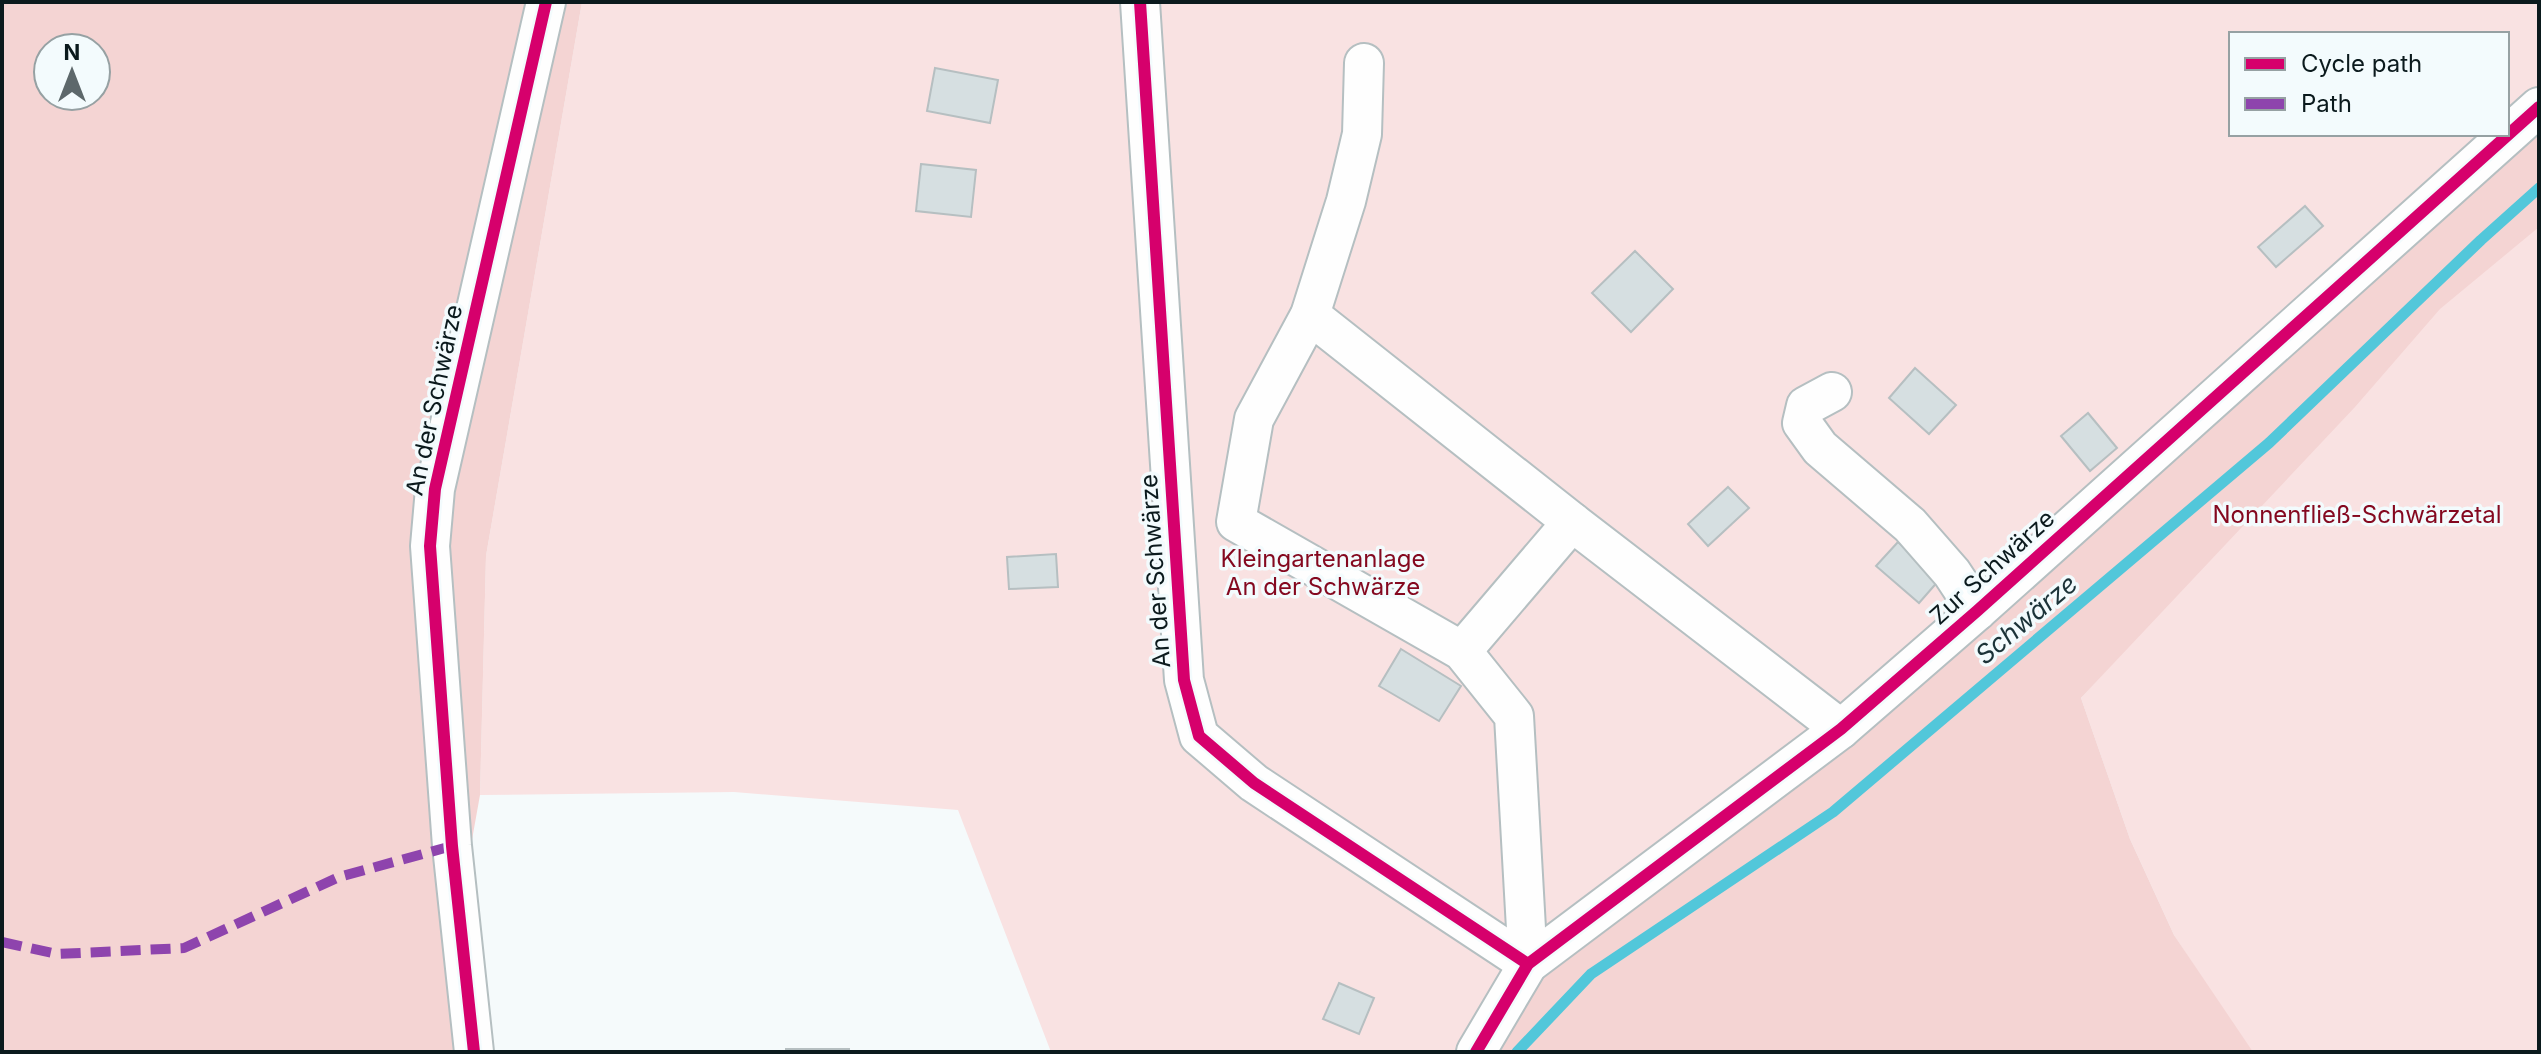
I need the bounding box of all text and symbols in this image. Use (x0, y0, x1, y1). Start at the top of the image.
north arrow (32, 32, 112, 112)
legend (2229, 32, 2509, 136)
text: N (64, 39, 80, 65)
text: Cycle path (2301, 49, 2422, 78)
text: Path (2301, 89, 2352, 118)
street label: An der Schwärze (400, 302, 468, 498)
street label: An der Schwärze (1134, 473, 1176, 669)
park label: Nonnenfließ-Schwärzetal (2213, 500, 2501, 529)
street label: Zur Schwärze (1924, 504, 2060, 630)
park label: Kleingartenanlage An der Schwärze (1221, 544, 1425, 601)
water label: Schwärze (1969, 568, 2083, 670)

